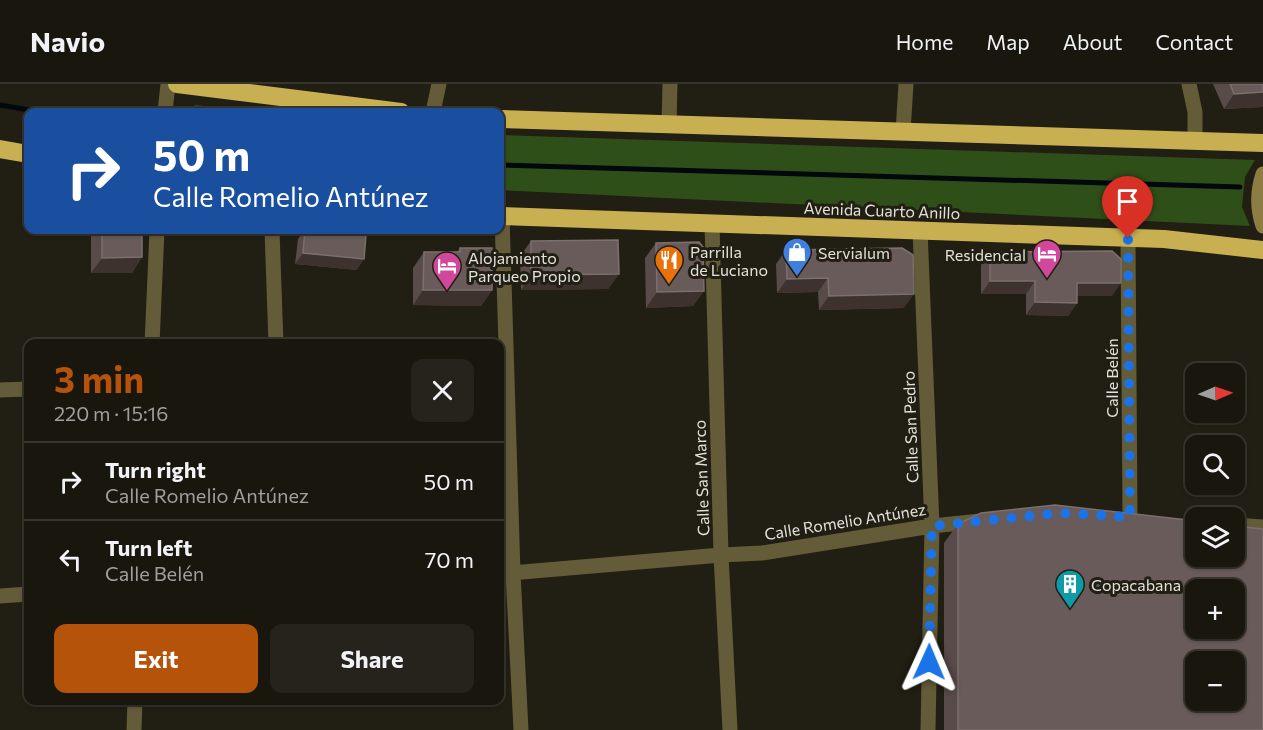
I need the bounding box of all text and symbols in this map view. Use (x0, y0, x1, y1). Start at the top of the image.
text: Navio (30, 24, 105, 58)
text: Home (896, 29, 953, 54)
text: Map (986, 29, 1030, 54)
text: About (1063, 29, 1122, 54)
text: Contact (1155, 29, 1233, 54)
text: 50 m (153, 128, 250, 180)
icon: right (54, 132, 132, 210)
pin (1102, 176, 1153, 238)
text: Calle Romelio Antúnez (153, 180, 428, 213)
icon: arrive (1111, 185, 1144, 218)
street label: Avenida Cuarto Anillo (803, 198, 961, 222)
shop icon: Servialum (781, 236, 813, 278)
hotel icon: Residencial (1031, 238, 1063, 280)
place label: Parrilla de Luciano (690, 242, 768, 279)
place label: Servialum (818, 243, 890, 262)
restaurant icon: Parrilla de Luciano (653, 244, 685, 286)
place label: Residencial (945, 245, 1026, 264)
place label: Alojamiento Parqueo Propio (468, 248, 581, 285)
hotel icon: Alojamiento Parqueo Propio (431, 250, 463, 292)
street label: Calle Belén (1102, 338, 1121, 418)
text: 3 min (54, 356, 144, 400)
button: close (411, 359, 474, 422)
north arrow (1185, 363, 1245, 423)
map controls (1185, 363, 1245, 711)
street label: Calle San Pedro (899, 371, 921, 483)
text: 220 m · 15:16 (54, 401, 168, 425)
street label: Calle San Marco (689, 420, 713, 536)
button: search (1185, 435, 1245, 495)
text: Turn right (105, 456, 206, 483)
icon: right (54, 465, 87, 498)
text: 50 m (424, 468, 474, 495)
text: Calle Romelio Antúnez (105, 483, 309, 507)
street label: Calle Romelio Antúnez (763, 499, 927, 543)
button: layers (1185, 507, 1245, 567)
text: Turn left (105, 534, 192, 561)
icon: left (54, 543, 87, 576)
text: 70 m (425, 546, 474, 573)
text: Calle Belén (105, 561, 204, 585)
building icon: Copacabana (1054, 568, 1086, 610)
place label: Copacabana (1091, 575, 1181, 594)
button: + (1185, 579, 1245, 639)
button: Exit (54, 624, 258, 693)
button: Share (270, 624, 474, 693)
position arrow (897, 630, 961, 694)
button: − (1185, 651, 1245, 711)

